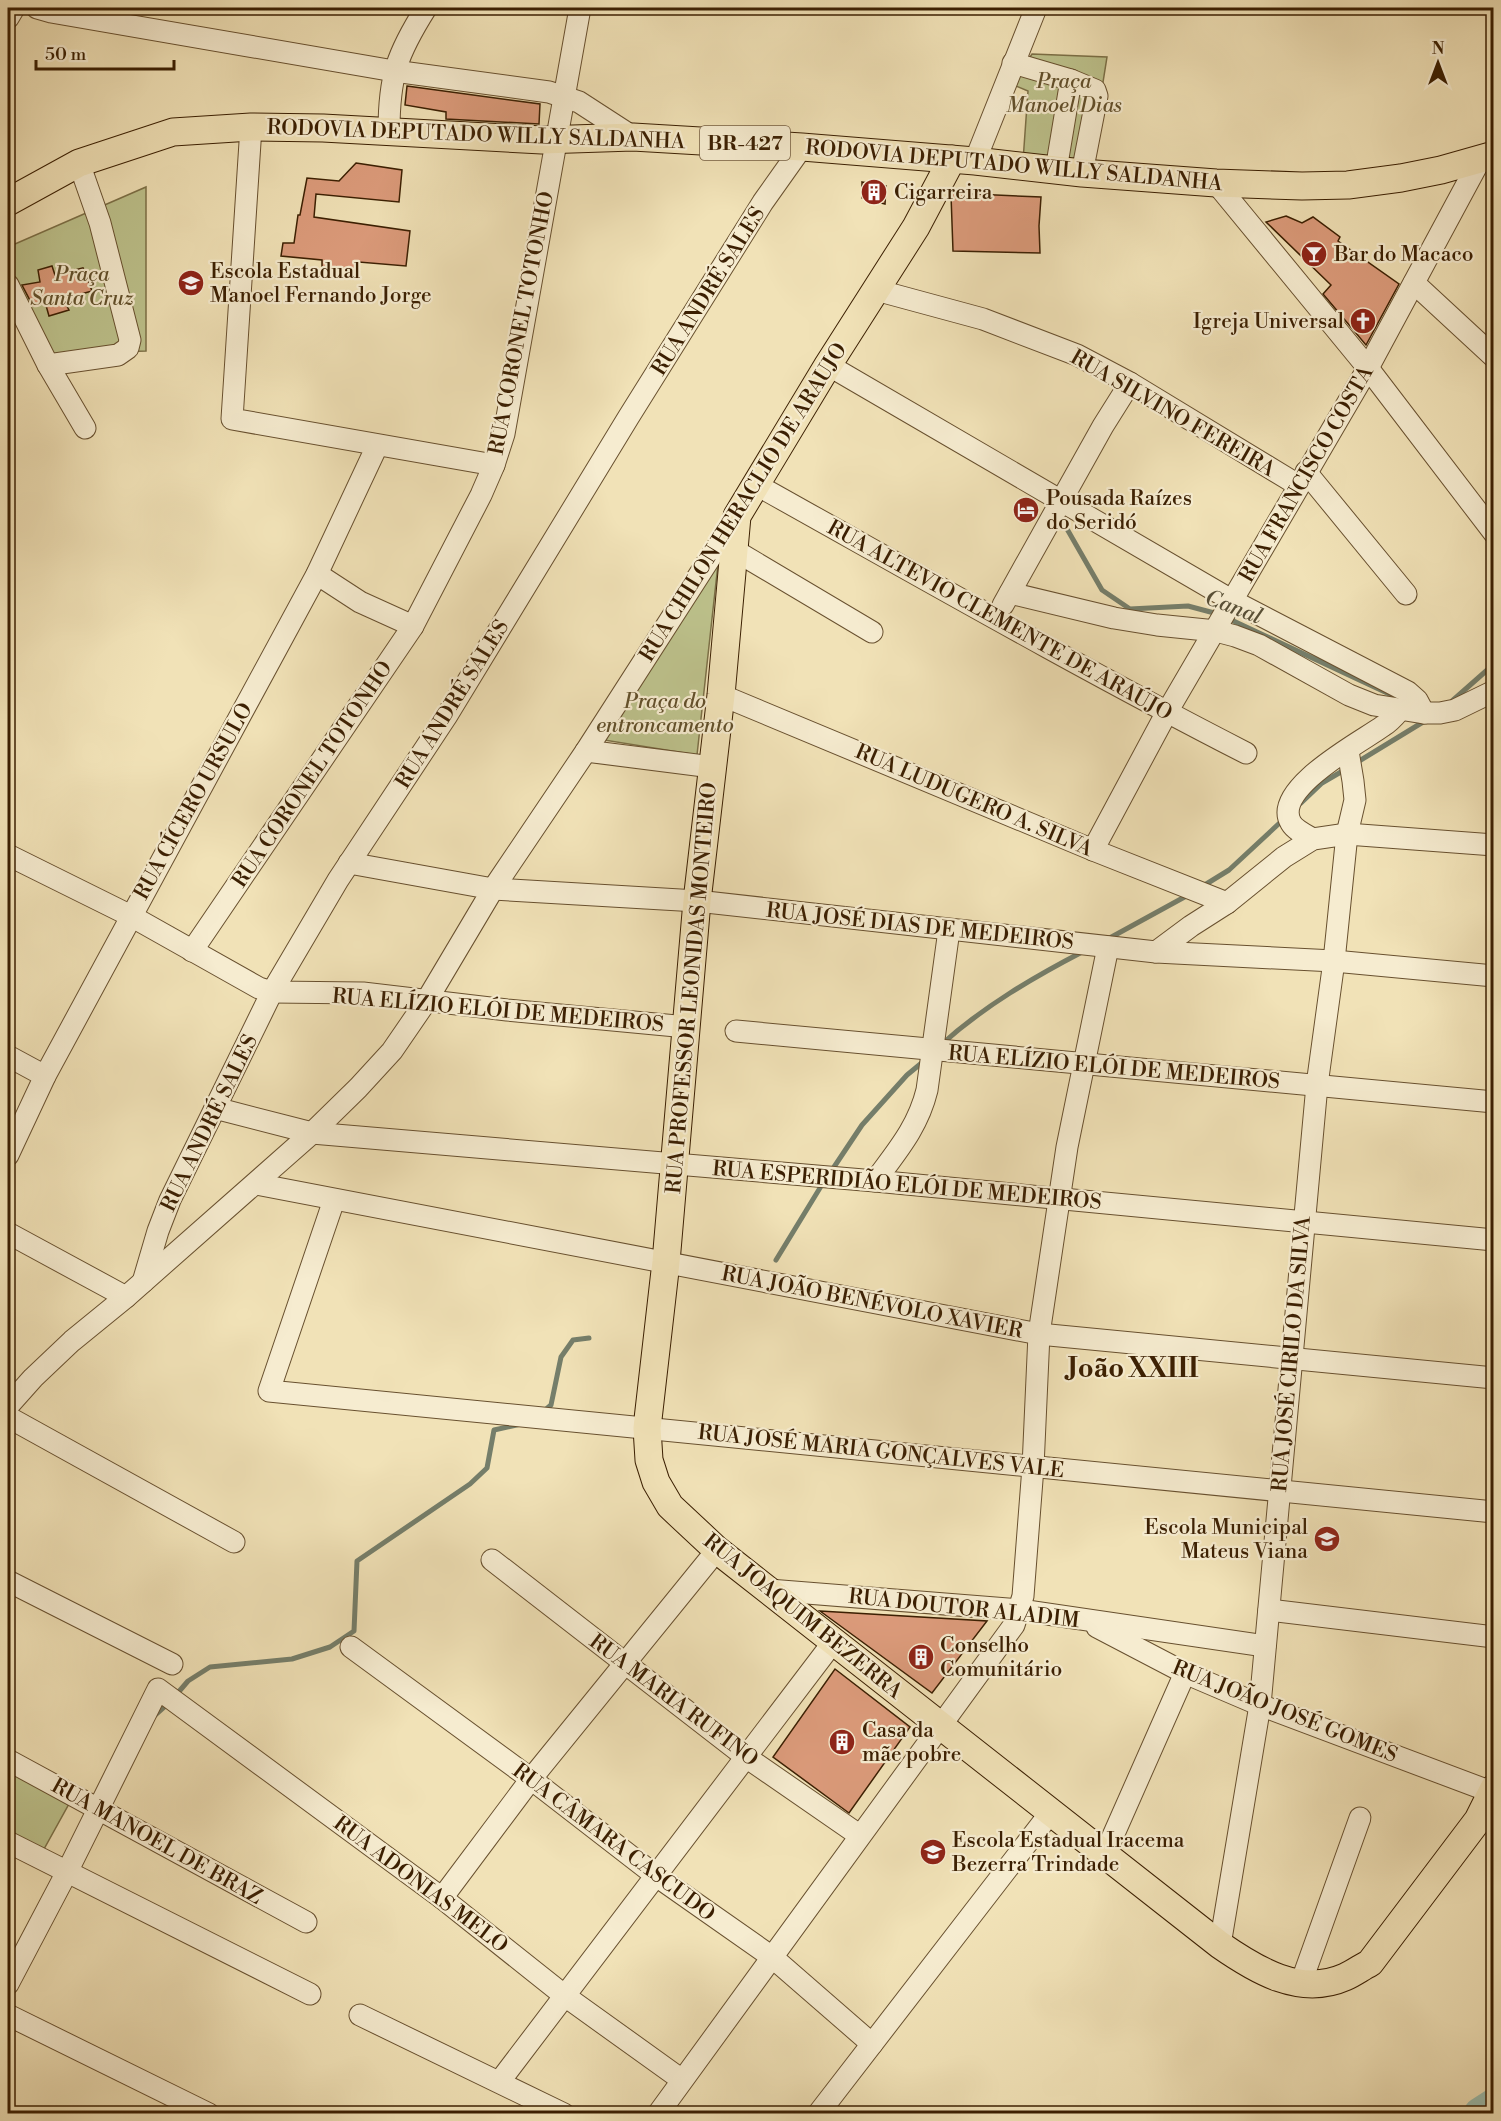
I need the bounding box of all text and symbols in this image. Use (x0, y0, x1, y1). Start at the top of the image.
scale bar (36, 33, 174, 71)
north arrow (1408, 33, 1468, 93)
text: N (1432, 39, 1445, 59)
text: 50 m (45, 43, 87, 66)
park label: Praça Manoel Dias (1006, 69, 1122, 119)
street label: RODOVIA DEPUTADO WILLY SALDANHA (266, 115, 686, 155)
road number: BR-427 (700, 126, 790, 160)
street label: RODOVIA DEPUTADO WILLY SALDANHA (804, 135, 1224, 197)
building icon: Cigarreira (859, 177, 889, 207)
place label: Cigarreira (894, 180, 993, 206)
street label: RUA CORONEL TOTONHO (484, 189, 560, 457)
street label: RUA ANDRÉ SALES (645, 201, 771, 381)
bar icon: Bar do Macaco (1299, 239, 1329, 269)
place label: Bar do Macaco (1333, 242, 1474, 268)
place label: Escola Estadual Manoel Fernando Jorge (210, 259, 432, 309)
park label: Praça Santa Cruz (30, 262, 134, 312)
school or university icon: Escola Estadual Manoel Fernando Jorge (176, 268, 206, 298)
church icon: Igreja Universal (1348, 306, 1378, 336)
place label: Igreja Universal (1193, 309, 1344, 335)
street label: RUA CHILON HERACLIO DE ARAUJO (634, 338, 853, 667)
street label: RUA SILVINO FEREIRA (1065, 345, 1280, 483)
street label: RUA FRANCISCO COSTA (1234, 361, 1380, 588)
place label: Pousada Raízes do Seridó (1046, 486, 1192, 536)
hotel icon: Pousada Raízes do Seridó (1011, 495, 1041, 525)
street label: RUA ALTEVIO CLEMENTE DE ARAÚJO (822, 512, 1178, 727)
water label: Canal (1201, 584, 1266, 631)
street label: RUA ANDRÉ SALES (389, 614, 515, 794)
street label: RUA CORONEL TOTONHO (227, 656, 399, 893)
park label: Praça do entroncamento (596, 689, 734, 739)
street label: RUA CÍCERO URSULO (127, 697, 259, 905)
street label: RUA LUDUGERO A. SILVA (851, 739, 1097, 863)
street label: RUA PROFESSOR LEONIDAS MONTEIRO (661, 781, 723, 1195)
street label: RUA JOSÉ DIAS DE MEDEIROS (765, 896, 1075, 956)
street label: RUA ELÍZIO ELÓI DE MEDEIROS (331, 981, 665, 1038)
street label: RUA ANDRÉ SALES (154, 1030, 264, 1216)
street label: RUA ELÍZIO ELÓI DE MEDEIROS (947, 1038, 1281, 1095)
street label: RUA ESPERIDIÃO ELÓI DE MEDEIROS (711, 1153, 1103, 1216)
street label: RUA JOSÉ CIRILO DA SILVA (1265, 1214, 1317, 1493)
street label: RUA JOÃO BENÉVOLO XAVIER (719, 1259, 1025, 1345)
district label: João XXIII (1063, 1352, 1199, 1386)
street label: RUA JOSÉ MARIA GONÇALVES VALE (696, 1418, 1066, 1484)
place label: Escola Municipal Mateus Viana (1144, 1515, 1308, 1565)
school or university icon: Escola Municipal Mateus Viana (1312, 1524, 1342, 1554)
street label: RUA JOAQUIM BEZERRA (698, 1528, 908, 1705)
street label: RUA DOUTOR ALADIM (847, 1584, 1081, 1634)
street label: RUA MARIA RUFINO (584, 1629, 763, 1773)
place label: Conselho Comunitário (940, 1633, 1062, 1683)
building icon: Conselho Comunitário (906, 1642, 936, 1672)
street label: RUA JOÃO JOSÉ GOMES (1168, 1653, 1402, 1769)
place label: Casa da mãe pobre (862, 1718, 961, 1768)
building icon: Casa da mãe pobre (827, 1727, 857, 1757)
street label: RUA CÂMARA CASCUDO (507, 1757, 721, 1927)
street label: RUA MANOEL DE BRAZ (47, 1773, 266, 1911)
street label: RUA ADONIAS MELO (328, 1811, 513, 1959)
place label: Escola Estadual Iracema Bezerra Trindade (951, 1828, 1185, 1878)
school or university icon: Escola Estadual Iracema Bezerra Trindade (918, 1837, 948, 1867)

